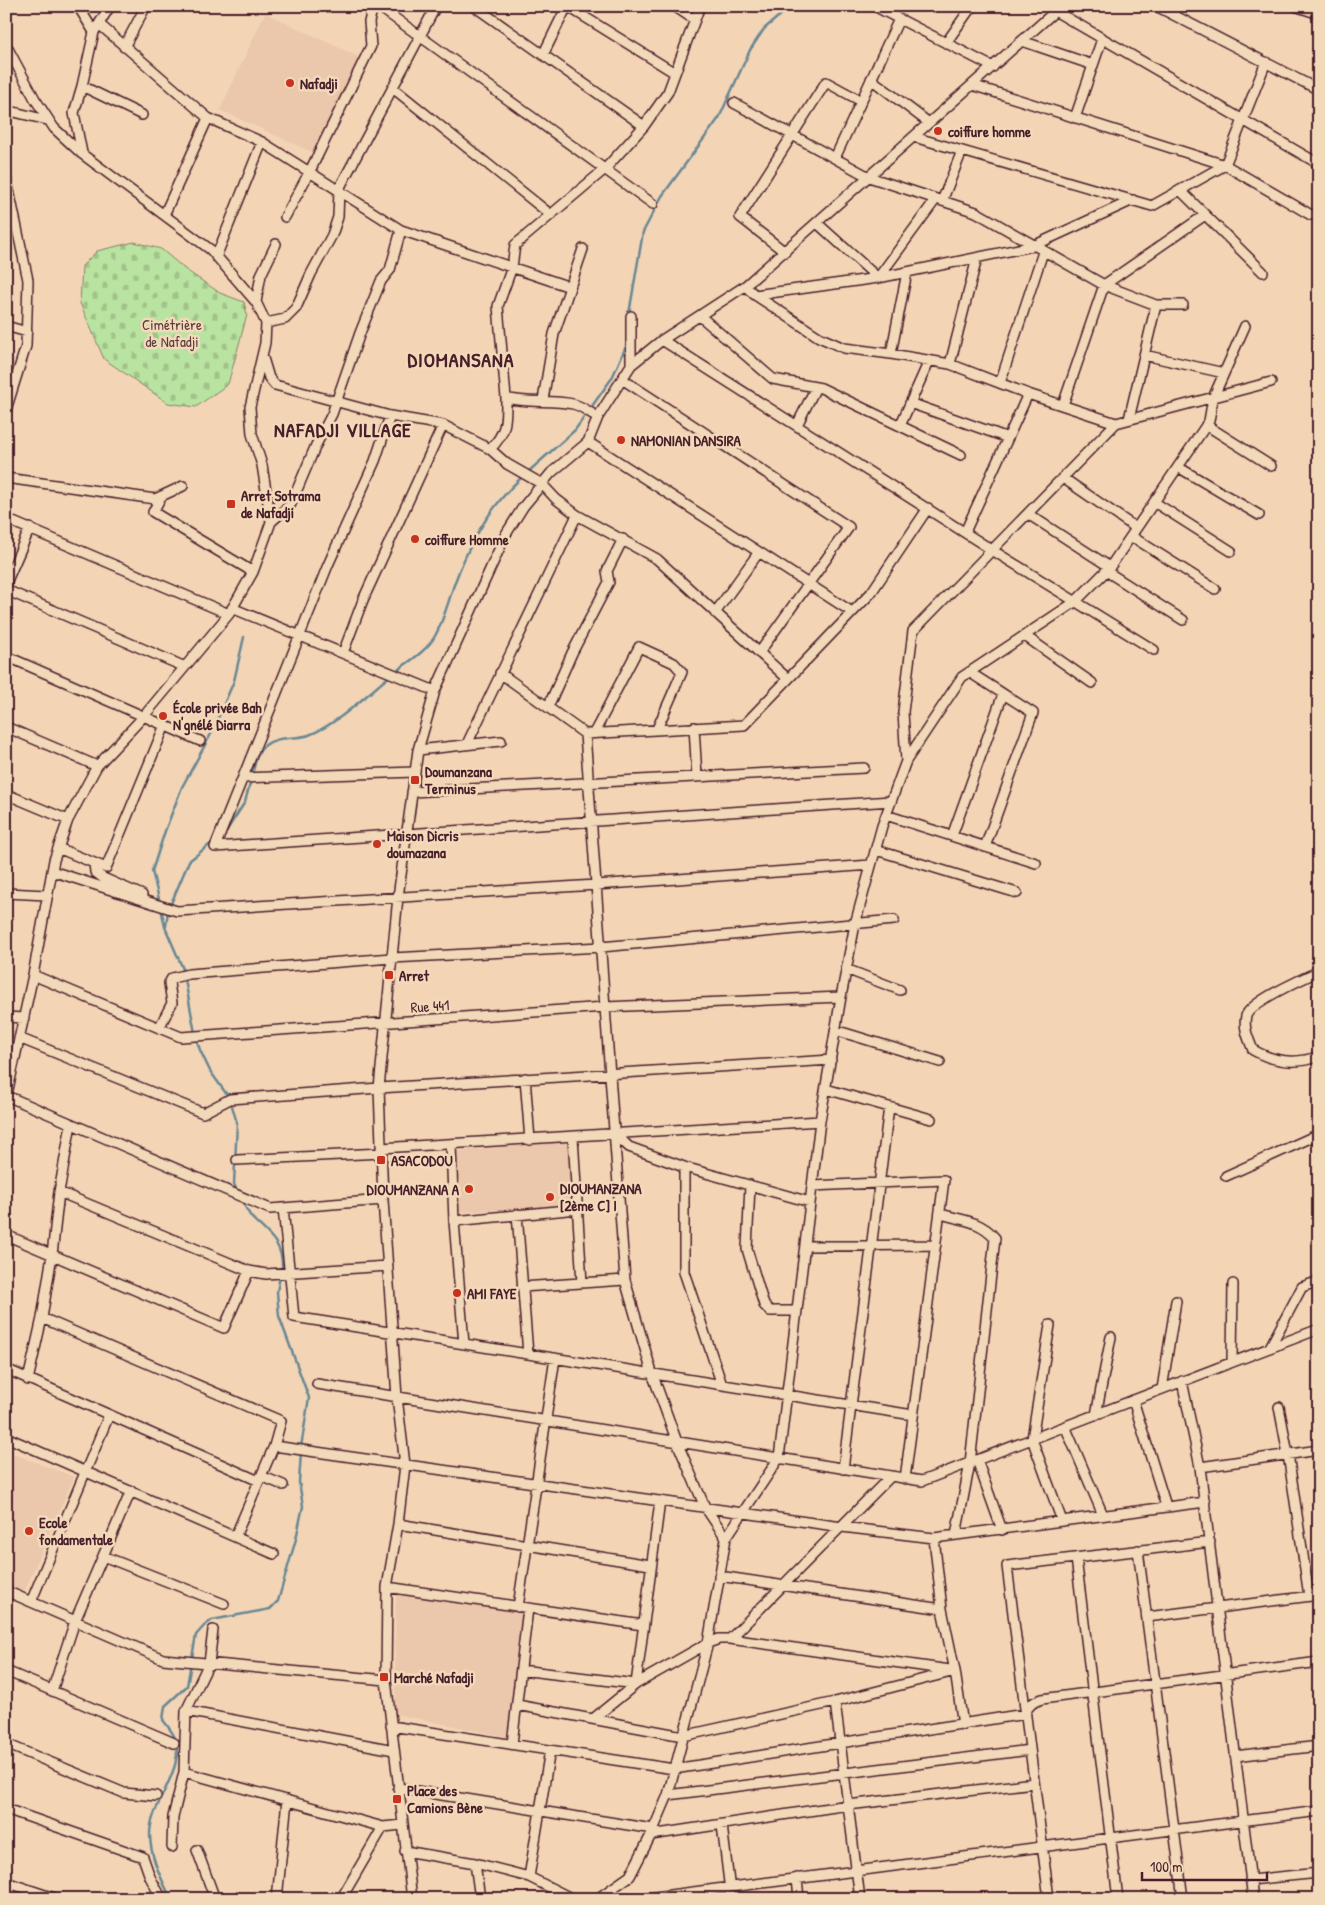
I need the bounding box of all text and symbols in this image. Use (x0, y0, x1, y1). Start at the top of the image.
place label: Nafadji (300, 73, 338, 94)
marker: Nafadji (284, 77, 296, 89)
place label: coiffure homme (948, 121, 1031, 142)
marker: coiffure homme (932, 125, 944, 137)
park label: Cimétrière de Nafadji (142, 314, 202, 352)
district label: DIOMANSANA (408, 346, 514, 373)
district label: NAFADJI VILLAGE (274, 416, 412, 443)
place label: NAMONIAN DANSIRA (631, 430, 741, 451)
marker: NAMONIAN DANSIRA (615, 434, 627, 446)
place label: Arret Sotrama de Nafadji (241, 485, 320, 523)
marker: Arret Sotrama de Nafadji (225, 498, 237, 510)
place label: coiffure Homme (425, 529, 509, 550)
marker: coiffure Homme (409, 533, 421, 545)
place label: École privée Bah N'gnélé Diarra (173, 697, 262, 736)
marker: École privée Bah N'gnélé Diarra (157, 710, 169, 722)
place label: Doumanzana Terminus (424, 761, 492, 799)
marker: Doumanzana Terminus (409, 774, 421, 786)
place label: Maison Dicris doumazana (387, 825, 459, 863)
marker: Maison Dicris doumazana (371, 838, 383, 850)
place label: Arret (399, 965, 430, 986)
marker: Arret (383, 969, 395, 981)
street label: Rue 441 (410, 994, 450, 1018)
place label: ASACODOU (391, 1150, 453, 1171)
marker: ASACODOU (375, 1154, 387, 1166)
place label: DIOUMANZANA [2ème C] I (560, 1178, 642, 1216)
place label: DIOUMANZANA A (367, 1179, 460, 1200)
marker: DIOUMANZANA A (463, 1183, 475, 1195)
marker: DIOUMANZANA [2ème C] I (544, 1191, 556, 1203)
place label: AMI FAYE (467, 1283, 517, 1304)
marker: AMI FAYE (451, 1287, 463, 1299)
place label: Ecole fondamentale (39, 1512, 113, 1550)
marker: Ecole fondamentale (23, 1525, 35, 1537)
place label: Marché Nafadji (394, 1667, 474, 1688)
marker: Marché Nafadji (378, 1671, 390, 1683)
place label: Place des Camions Bène (407, 1780, 483, 1818)
marker: Place des Camions Bène (391, 1793, 403, 1805)
scale bar (1142, 1850, 1268, 1882)
text: 100 m (1150, 1856, 1183, 1877)

